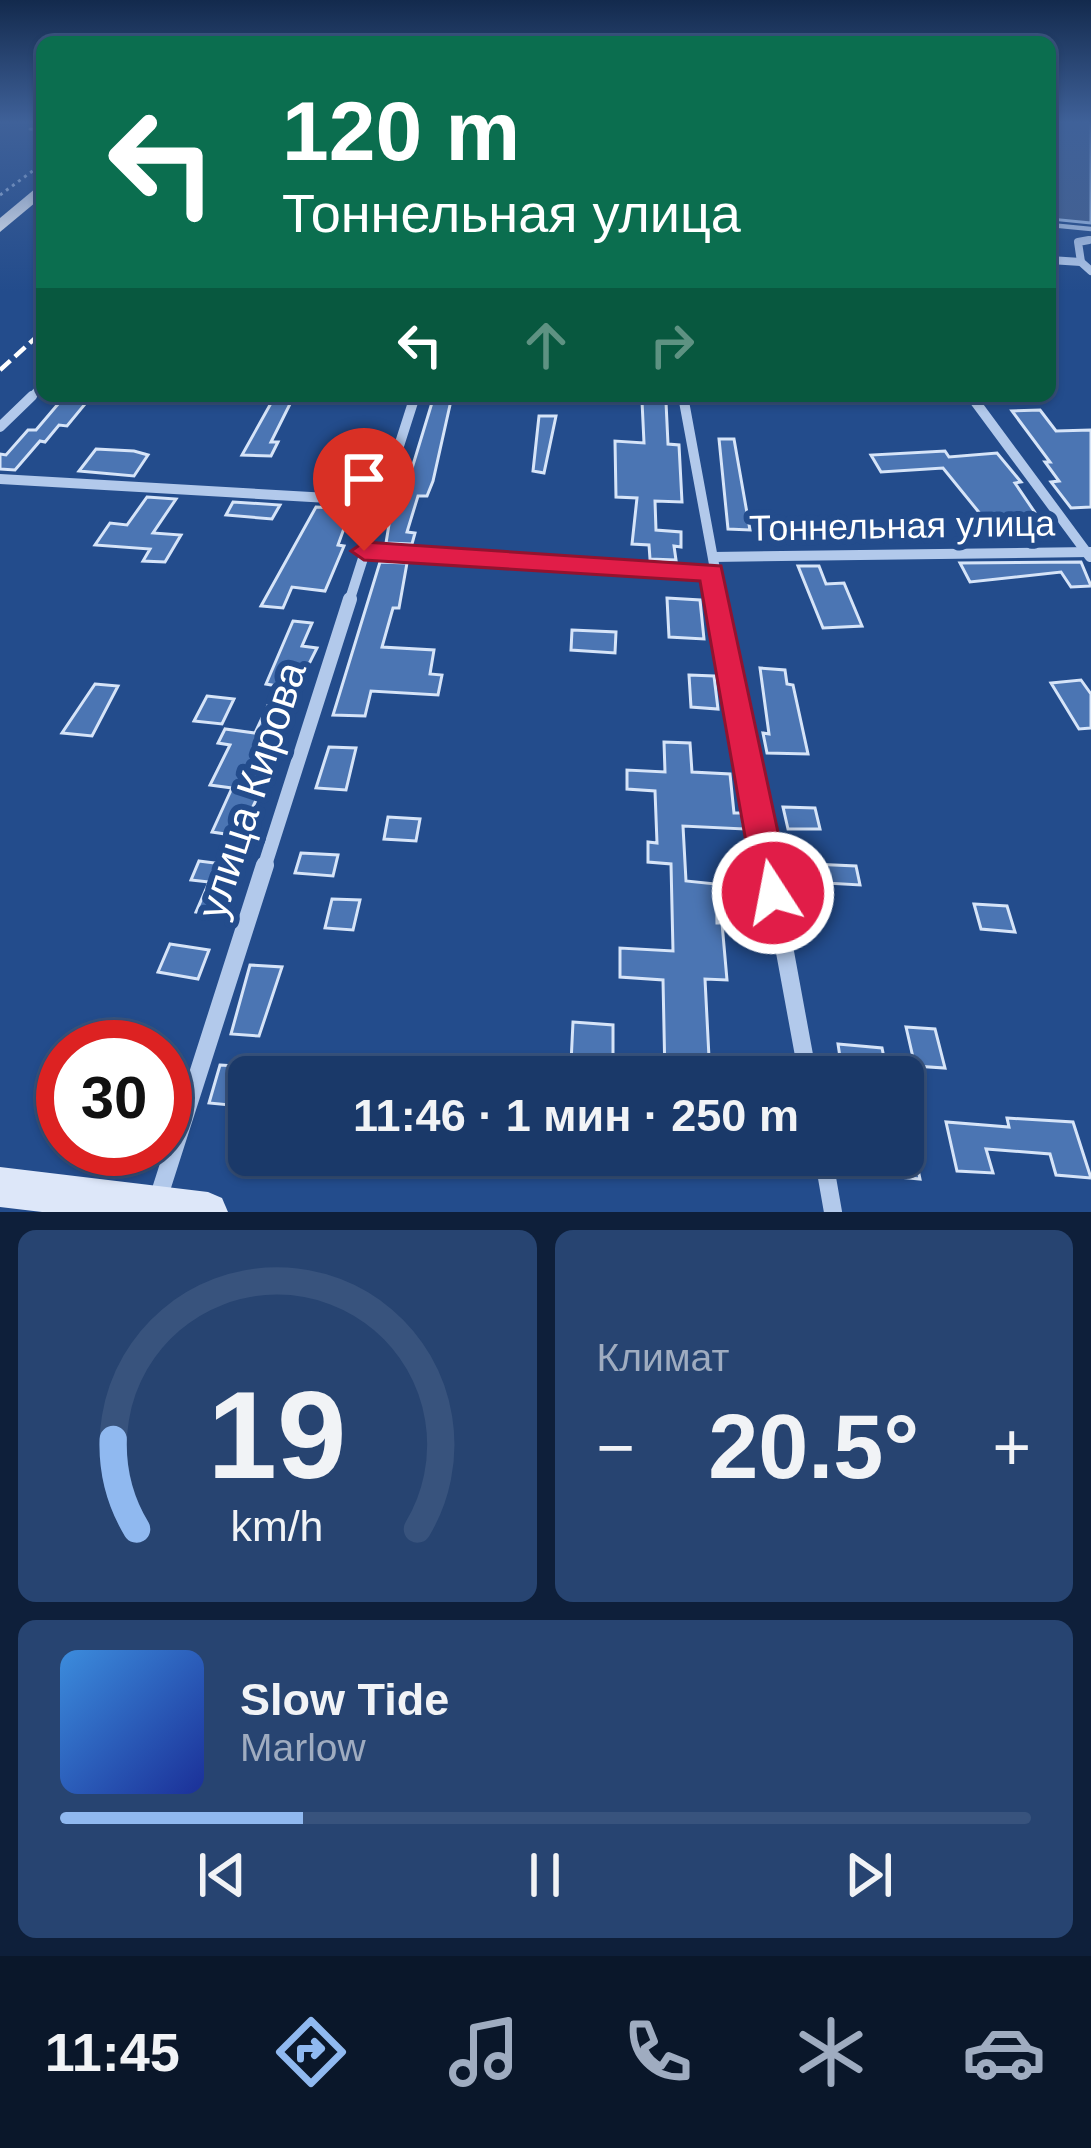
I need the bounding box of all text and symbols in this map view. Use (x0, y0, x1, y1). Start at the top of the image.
icon: left (84, 84, 240, 240)
text: 120 m (282, 84, 520, 178)
text: Тоннельная улица (282, 183, 741, 243)
icon: left (387, 312, 453, 378)
icon: ahead (513, 312, 579, 378)
icon: right (639, 312, 705, 378)
pin (313, 428, 415, 551)
icon: arrive (331, 446, 397, 512)
street label: Тоннельная улица (749, 502, 1056, 549)
street label: улица Кирова (188, 655, 315, 924)
position arrow (710, 830, 836, 956)
speed limit sign: 30 (36, 1020, 192, 1176)
text: 11:46 · 1 мин · 250 m (353, 1090, 799, 1141)
text: Климат (597, 1336, 729, 1379)
text: 19 (208, 1365, 347, 1504)
text: 20.5° (708, 1397, 919, 1497)
text: − (597, 1410, 635, 1484)
text: + (992, 1410, 1031, 1484)
text: km/h (231, 1502, 324, 1550)
text: Slow Tide (240, 1674, 449, 1725)
text: Marlow (240, 1726, 366, 1769)
icon: previous (189, 1842, 255, 1908)
icon: pause (512, 1842, 578, 1908)
icon: next (836, 1842, 902, 1908)
icon: directions (269, 2010, 353, 2094)
icon: music (442, 2010, 526, 2094)
icon: phone (616, 2010, 700, 2094)
icon: climate (789, 2010, 873, 2094)
icon: car (962, 2010, 1046, 2094)
text: 11:45 (45, 2022, 180, 2082)

